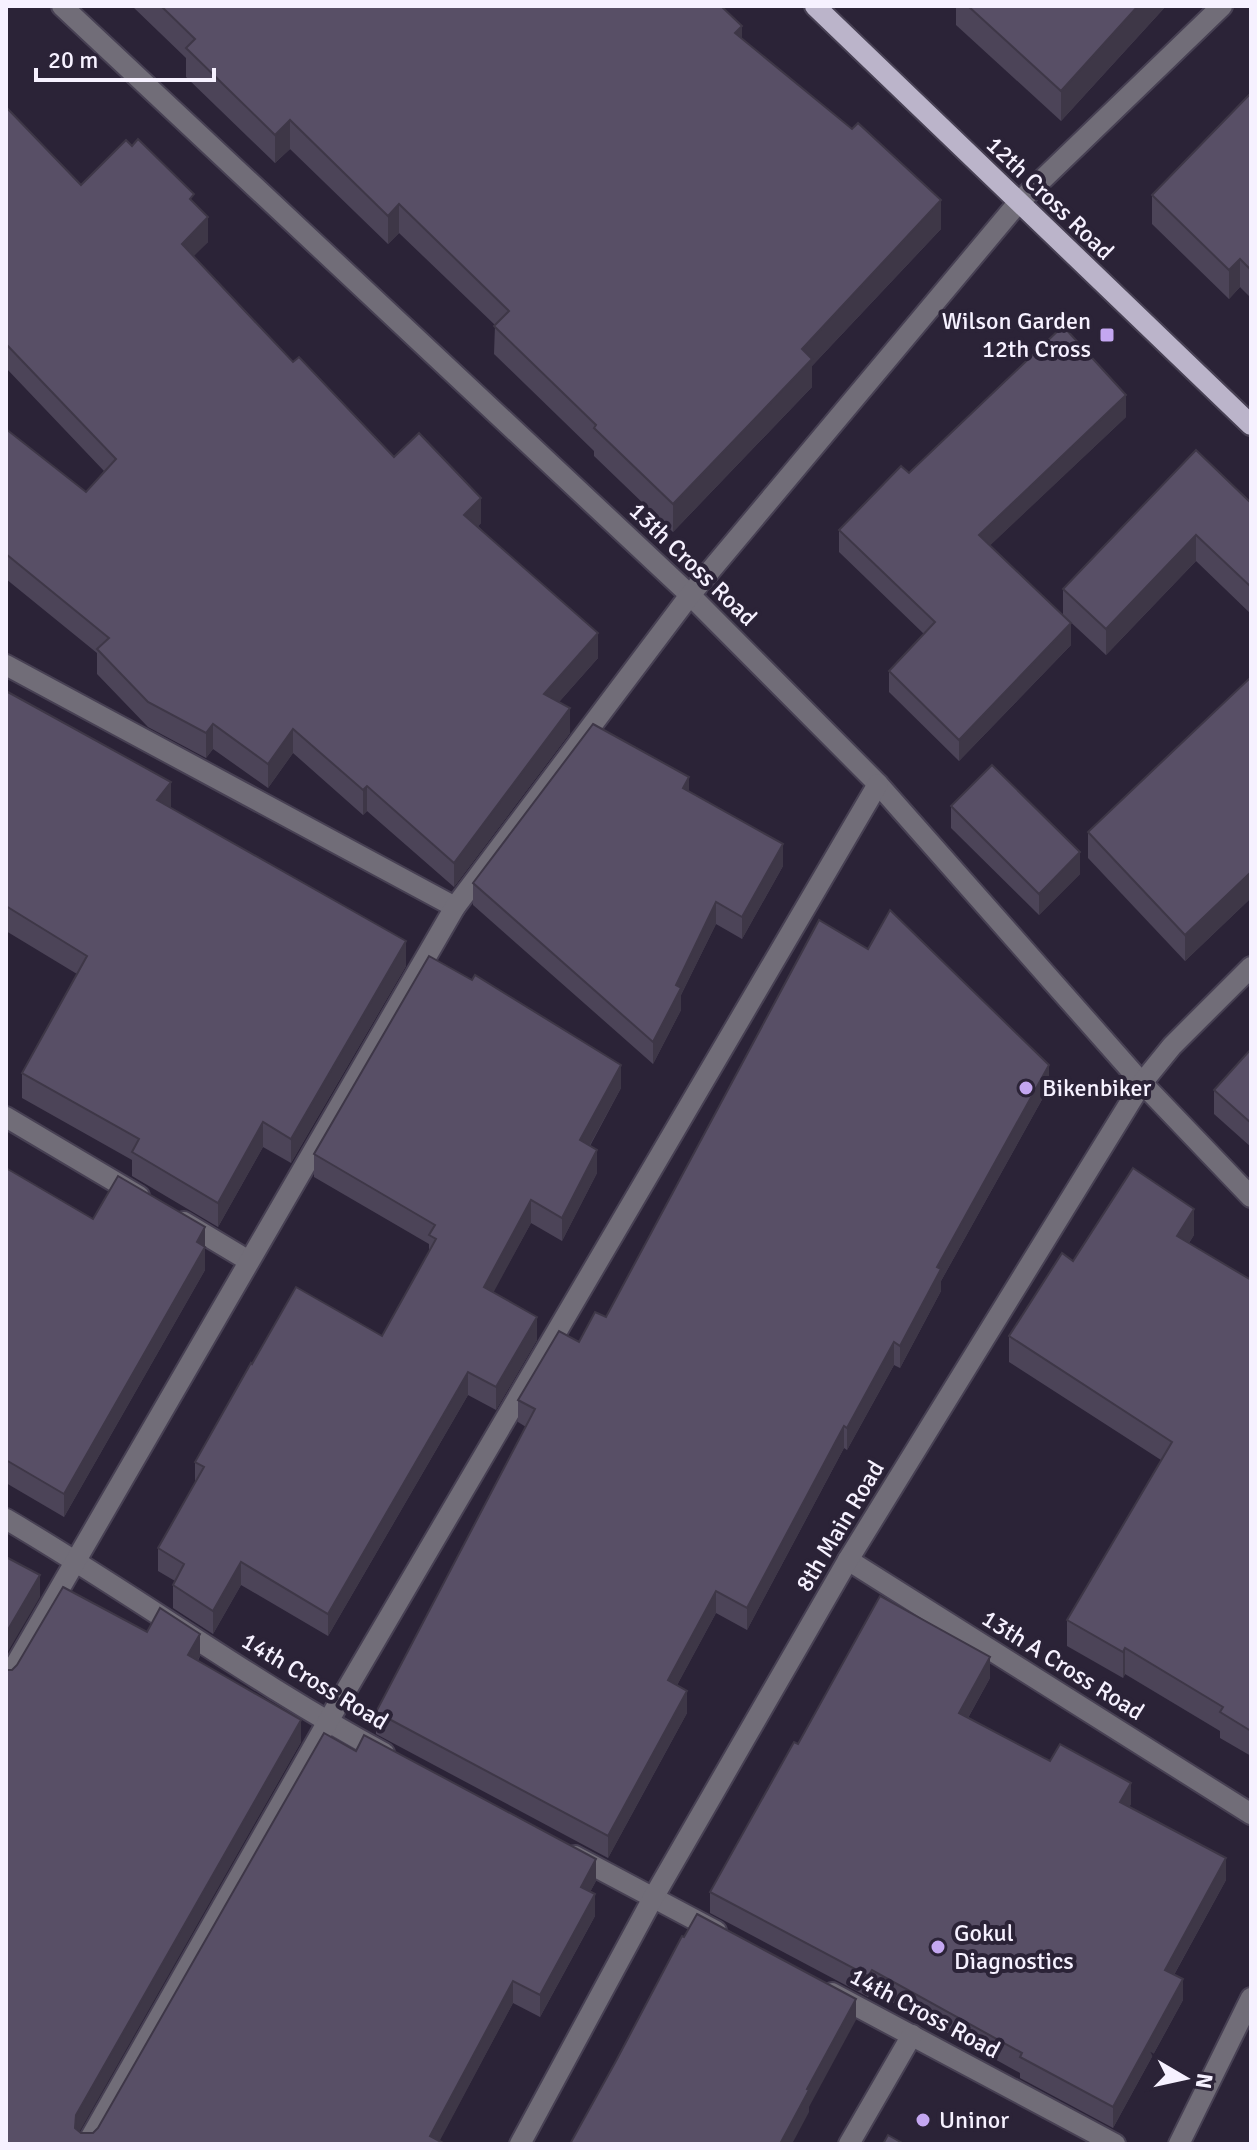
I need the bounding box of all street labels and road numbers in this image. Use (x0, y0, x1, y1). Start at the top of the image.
street label: 12th Cross Road (980, 130, 1120, 266)
street label: 13th Cross Road (623, 496, 763, 632)
street label: 8th Main Road (789, 1455, 891, 1597)
street label: 13th A Cross Road (976, 1603, 1150, 1727)
street label: 14th Cross Road (236, 1625, 394, 1737)
street label: 14th Cross Road (845, 1961, 1005, 2065)

